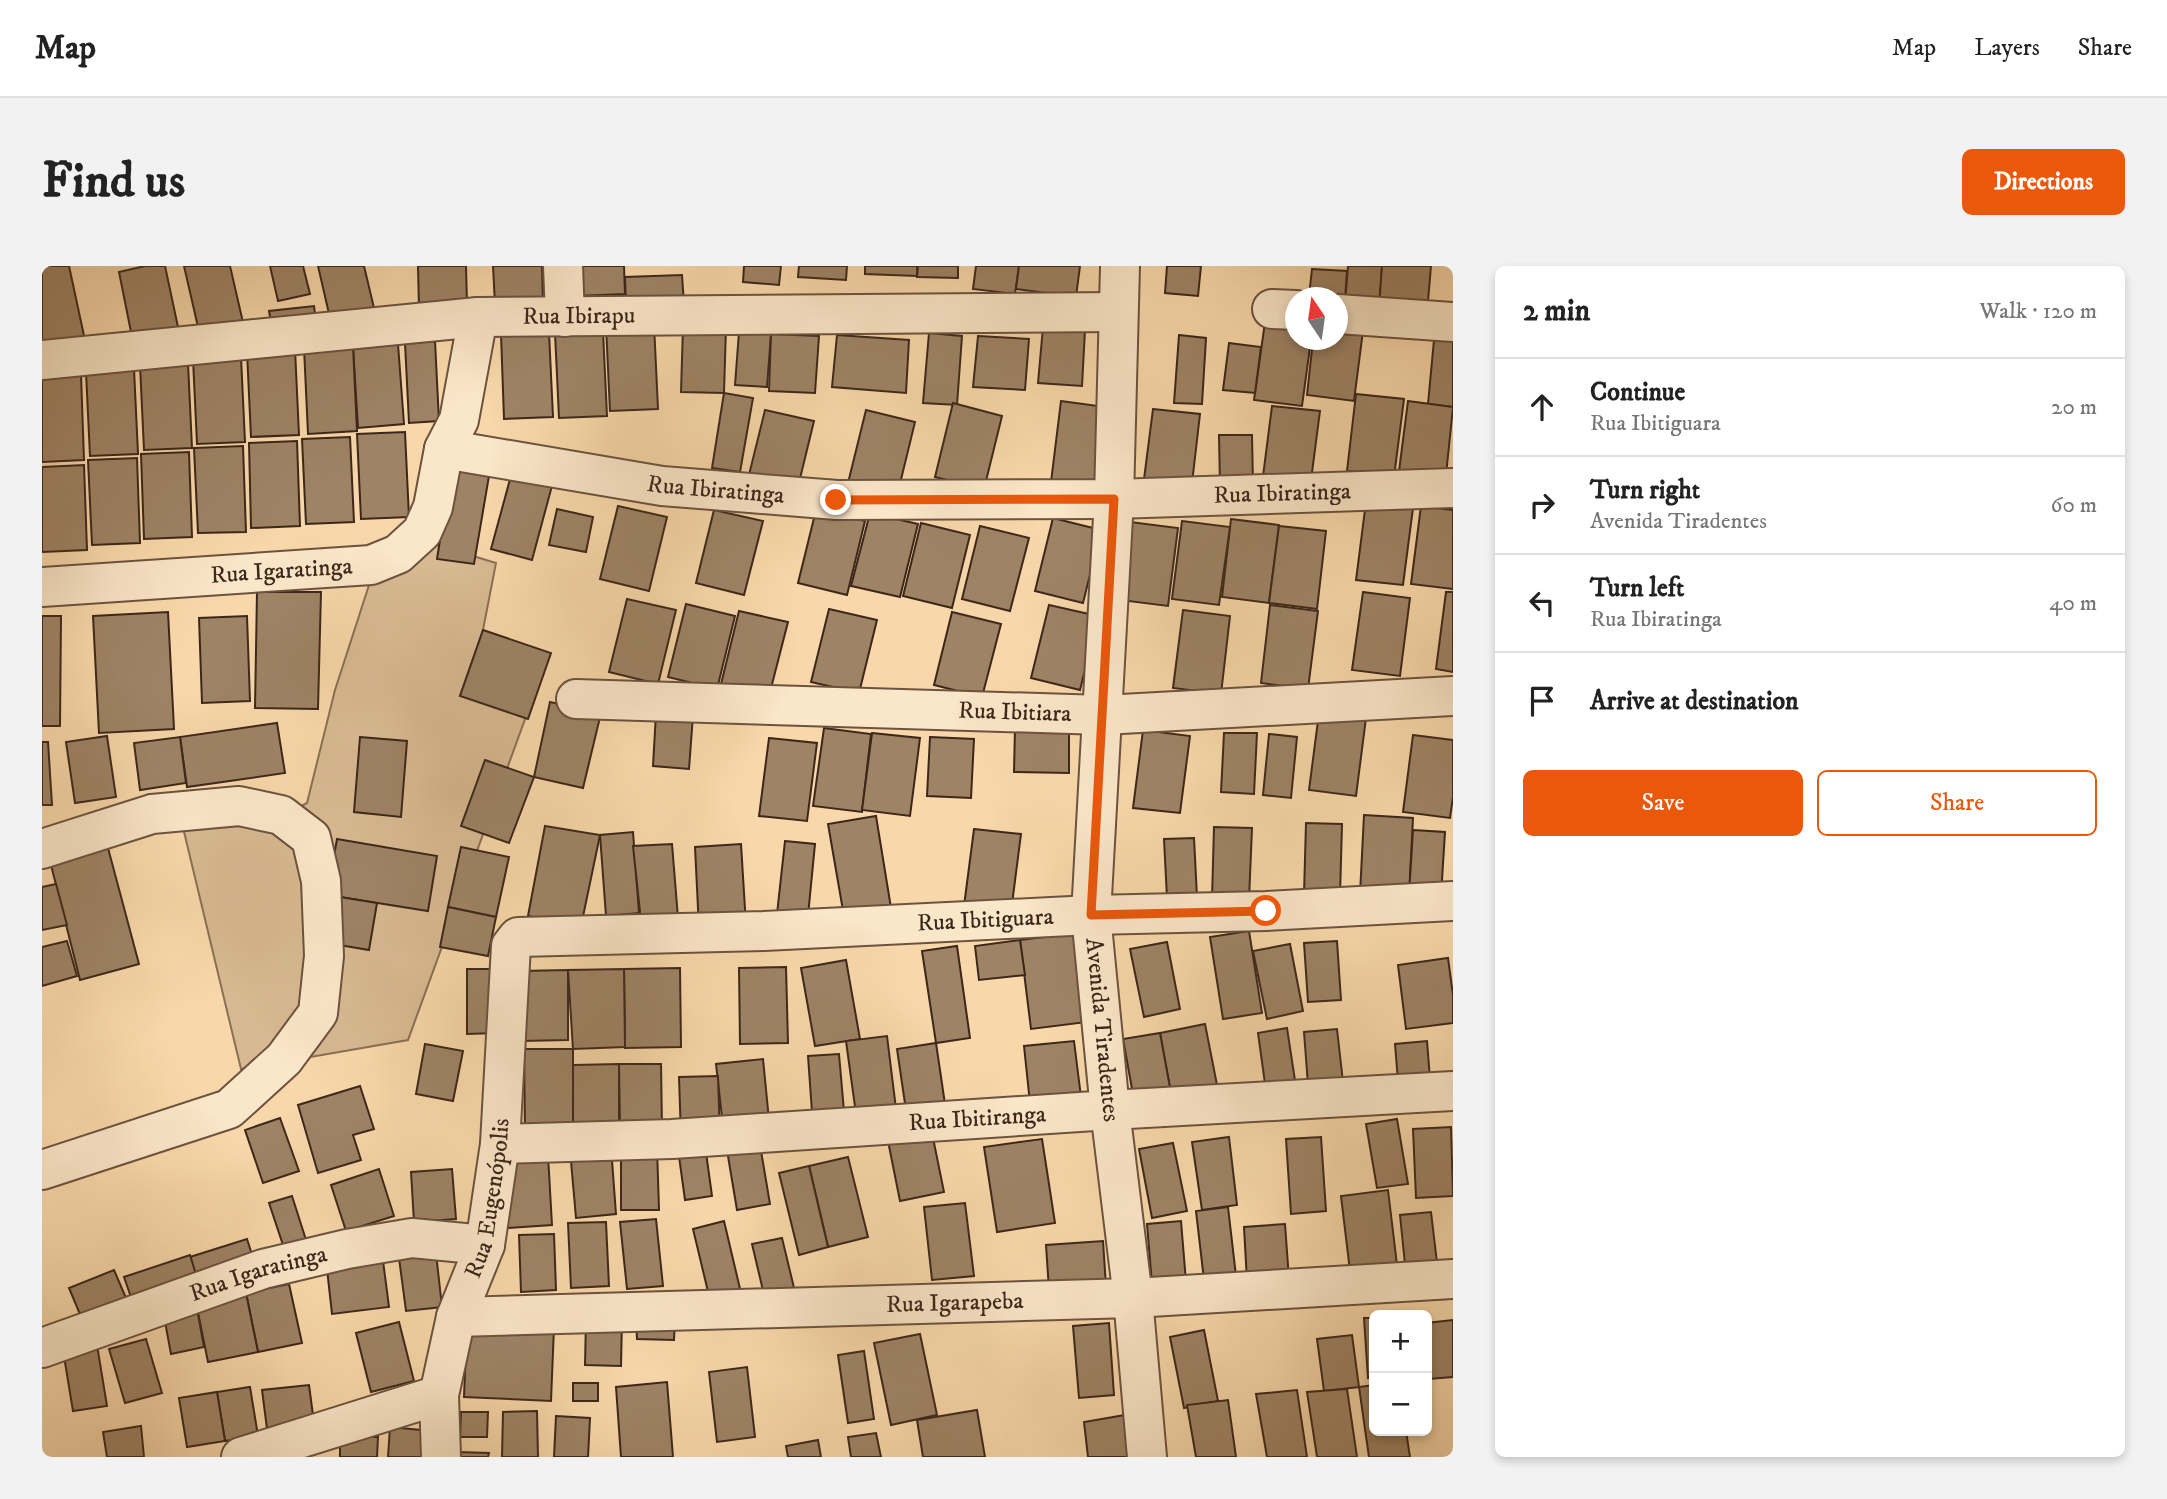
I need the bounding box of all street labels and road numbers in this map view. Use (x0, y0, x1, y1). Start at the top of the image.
street label: Rua Ibirapu (522, 301, 636, 332)
street label: Rua Ibiratinga (645, 469, 786, 511)
street label: Rua Ibiratinga (1213, 476, 1352, 511)
street label: Rua Igaratinga (210, 551, 354, 591)
street label: Rua Ibitiara (958, 696, 1073, 729)
street label: Rua Ibitiguara (916, 902, 1055, 938)
street label: Avenida Tiradentes (1078, 936, 1126, 1123)
street label: Rua Ibitiranga (908, 1099, 1048, 1138)
street label: Rua Eugenópolis (458, 1118, 516, 1283)
street label: Rua Igaratinga (186, 1239, 331, 1309)
street label: Rua Igarapeba (886, 1286, 1025, 1320)

